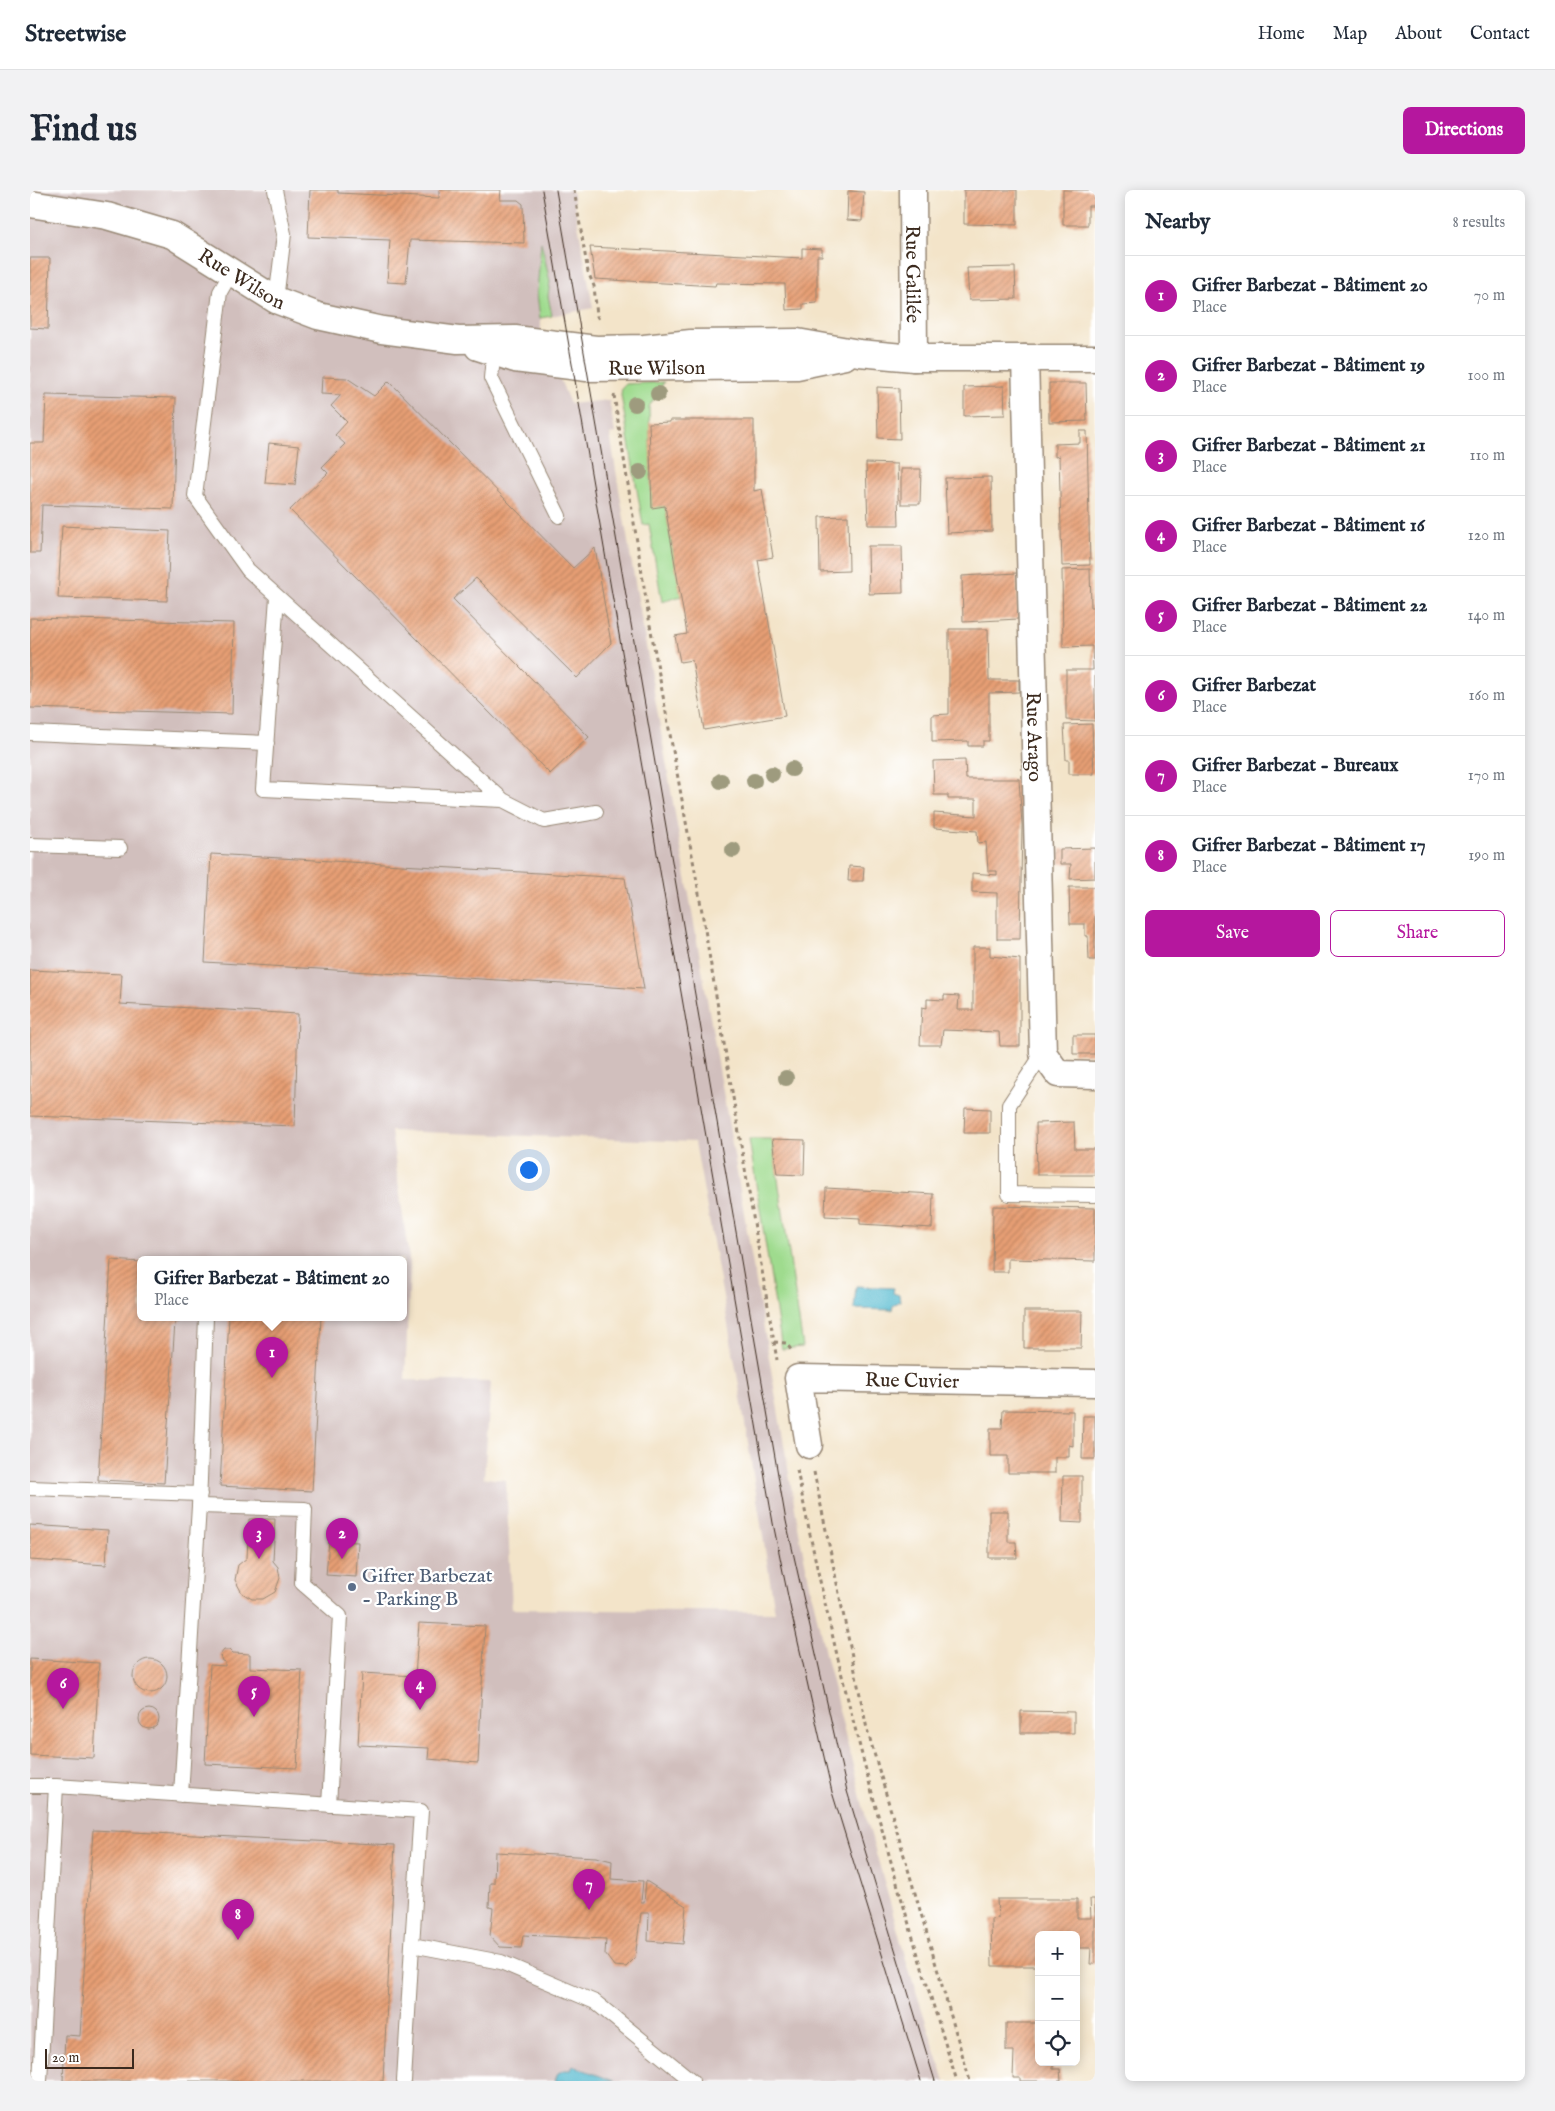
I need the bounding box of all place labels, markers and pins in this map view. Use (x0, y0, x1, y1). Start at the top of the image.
pin: 1 (256, 1337, 288, 1378)
pin: 3 (243, 1518, 275, 1559)
pin: 2 (326, 1518, 358, 1559)
place label: Gifrer Barbezat - Parking B (362, 1564, 493, 1612)
marker: Gifrer Barbezat - Parking B (346, 1581, 358, 1593)
pin: 6 (47, 1668, 79, 1709)
pin: 4 (404, 1669, 436, 1710)
pin: 5 (238, 1676, 270, 1717)
pin: 7 (573, 1869, 605, 1910)
pin: 8 (222, 1899, 254, 1940)

